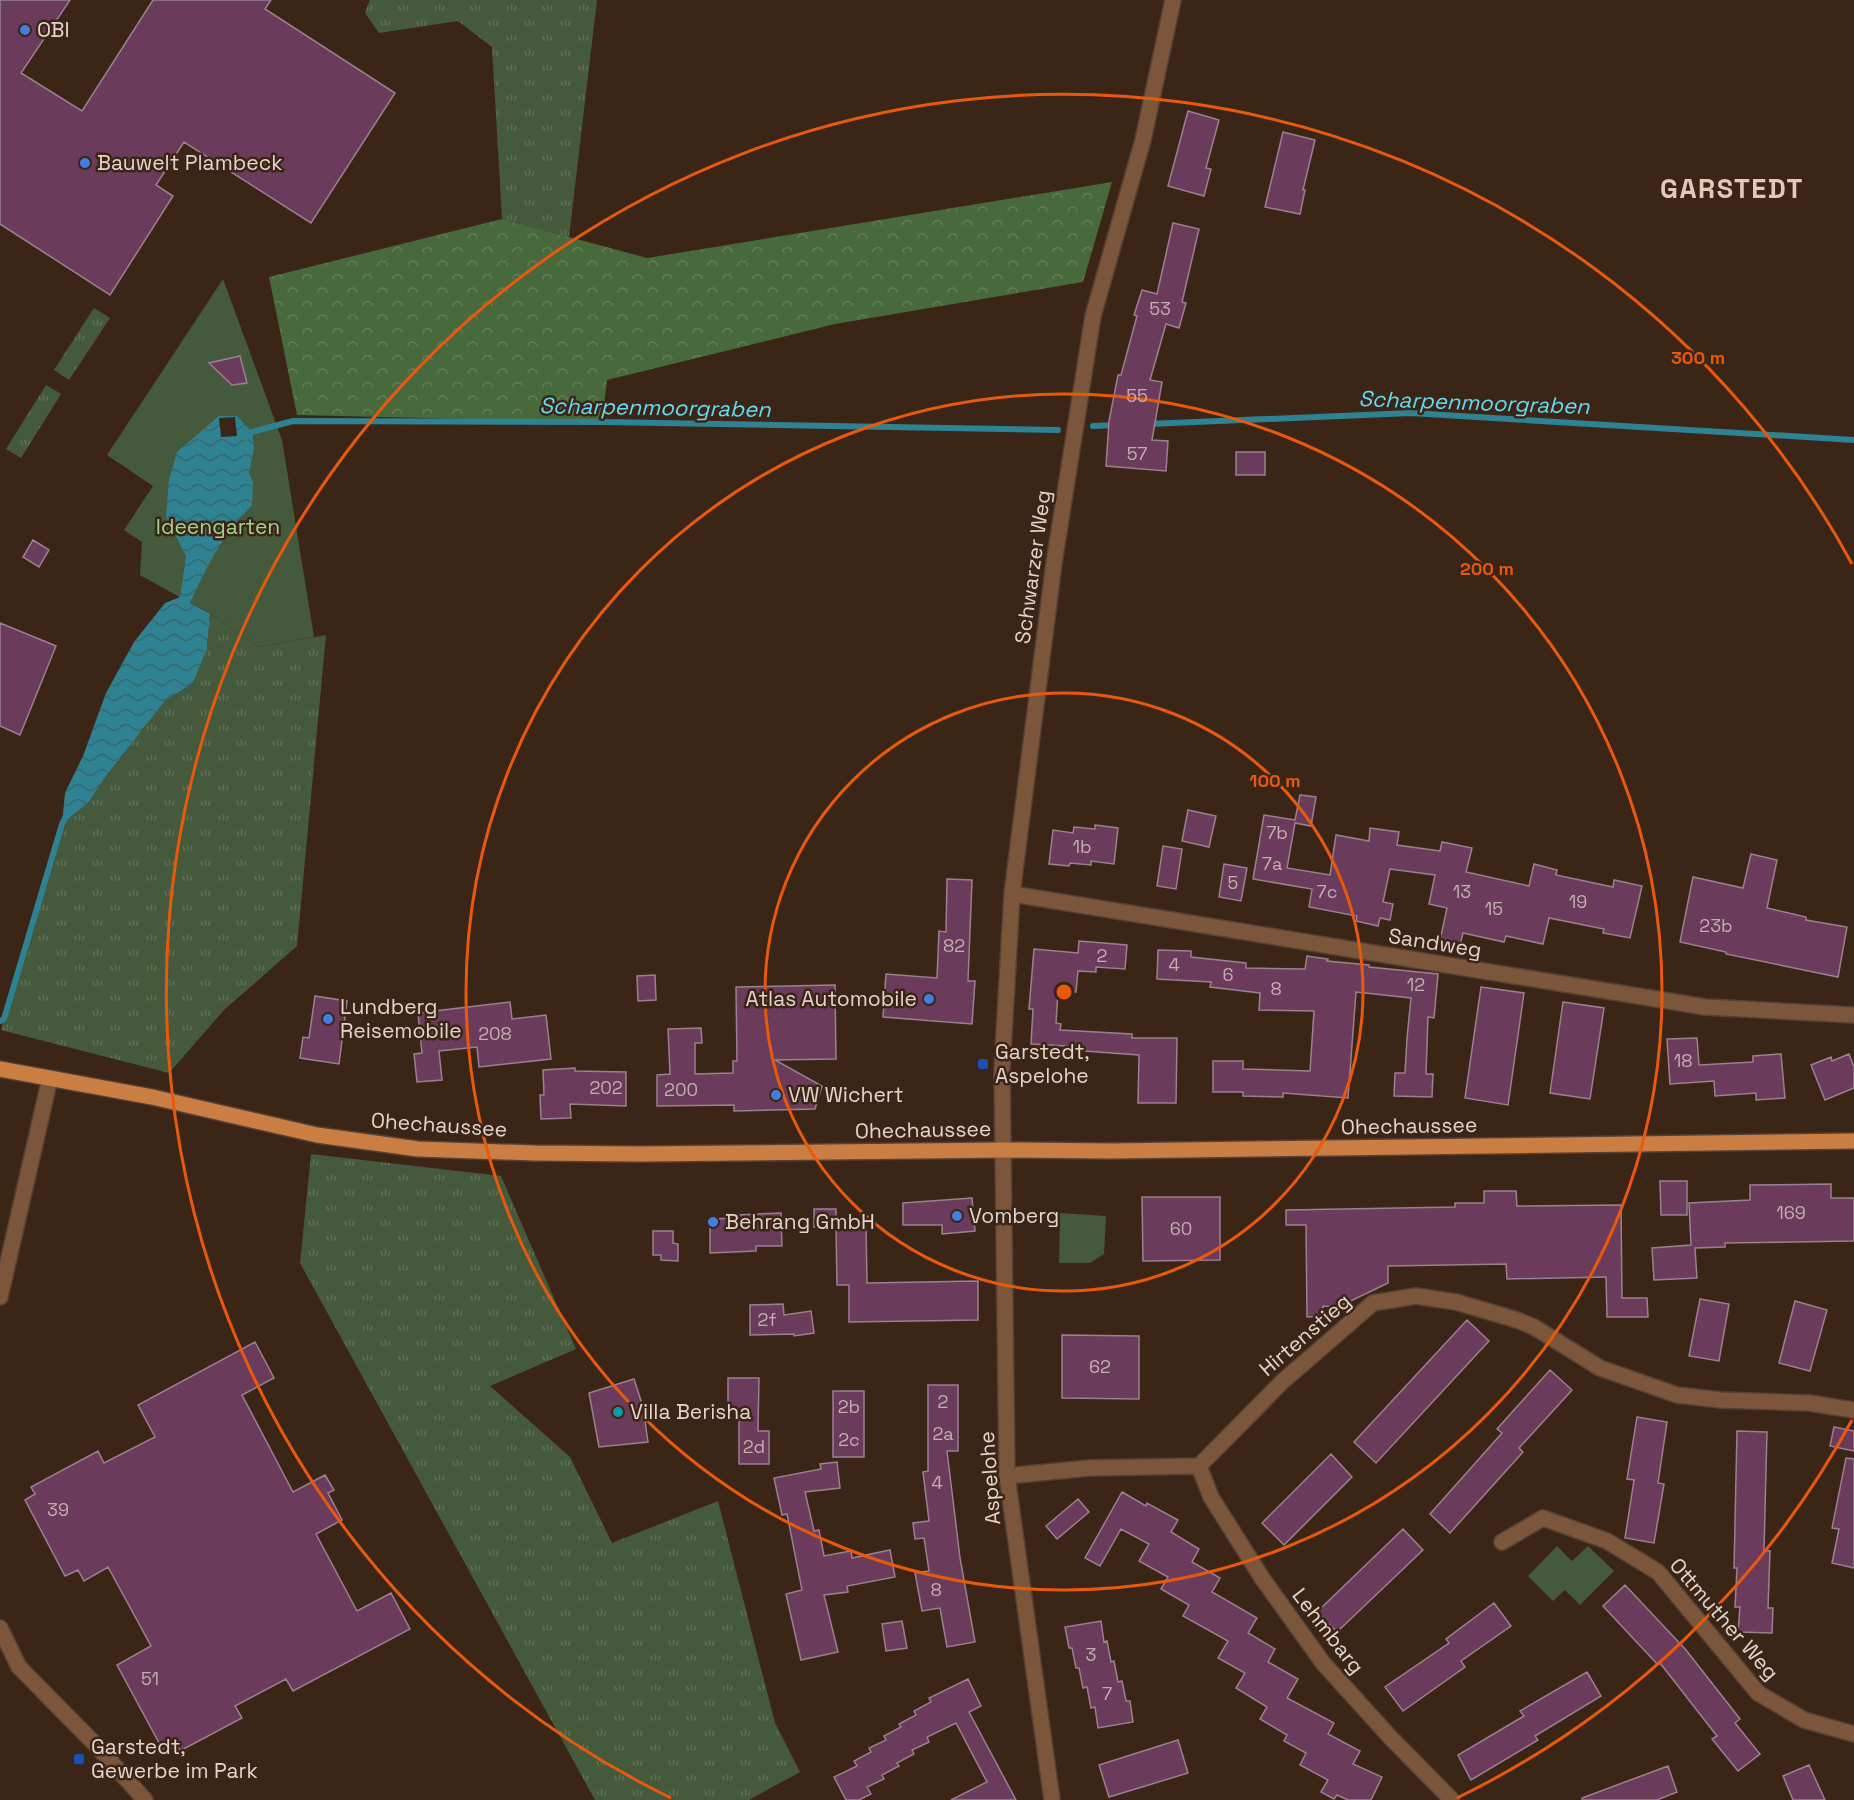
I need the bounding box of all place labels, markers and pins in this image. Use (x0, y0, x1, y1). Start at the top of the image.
place label: OBI (37, 16, 70, 43)
marker: OBI (18, 23, 32, 37)
place label: Bauwelt Plambeck (97, 149, 283, 176)
marker: Bauwelt Plambeck (78, 156, 92, 170)
centre of rings (1054, 982, 1074, 1002)
place label: Atlas Automobile (746, 985, 917, 1012)
marker: Atlas Automobile (922, 992, 936, 1006)
place label: Lundberg Reisemobile (340, 993, 462, 1044)
marker: Lundberg Reisemobile (321, 1012, 335, 1026)
place label: Garstedt, Aspelohe (995, 1038, 1090, 1089)
marker: Garstedt, Aspelohe (976, 1057, 990, 1071)
place label: VW Wichert (788, 1081, 903, 1108)
marker: VW Wichert (769, 1088, 783, 1102)
place label: Vomberg (969, 1202, 1059, 1229)
place label: Behrang GmbH (725, 1208, 875, 1235)
marker: Vomberg (950, 1209, 964, 1223)
marker: Behrang GmbH (706, 1215, 720, 1229)
place label: Villa Berisha (630, 1398, 751, 1425)
marker: Villa Berisha (611, 1405, 625, 1419)
place label: Garstedt, Gewerbe im Park (91, 1733, 258, 1784)
marker: Garstedt, Gewerbe im Park (72, 1752, 86, 1766)

